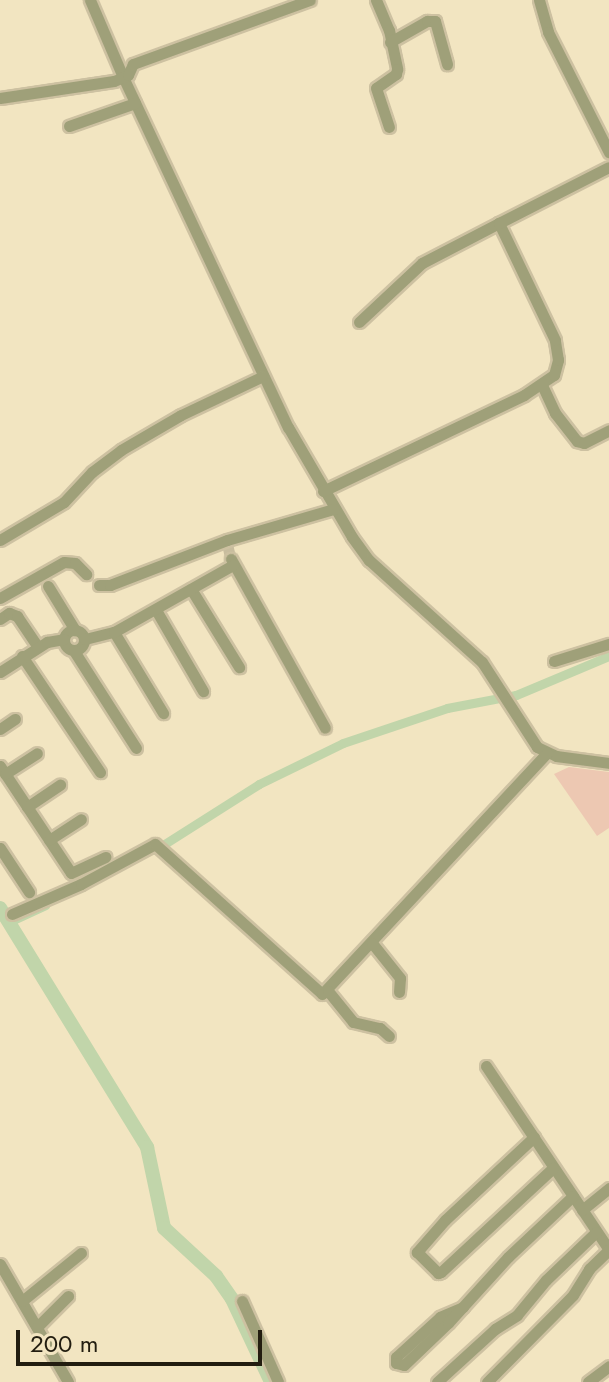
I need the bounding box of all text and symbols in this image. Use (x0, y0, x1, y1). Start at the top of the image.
scale bar (20, 1314, 266, 1364)
text: 200 m (30, 1326, 98, 1361)

